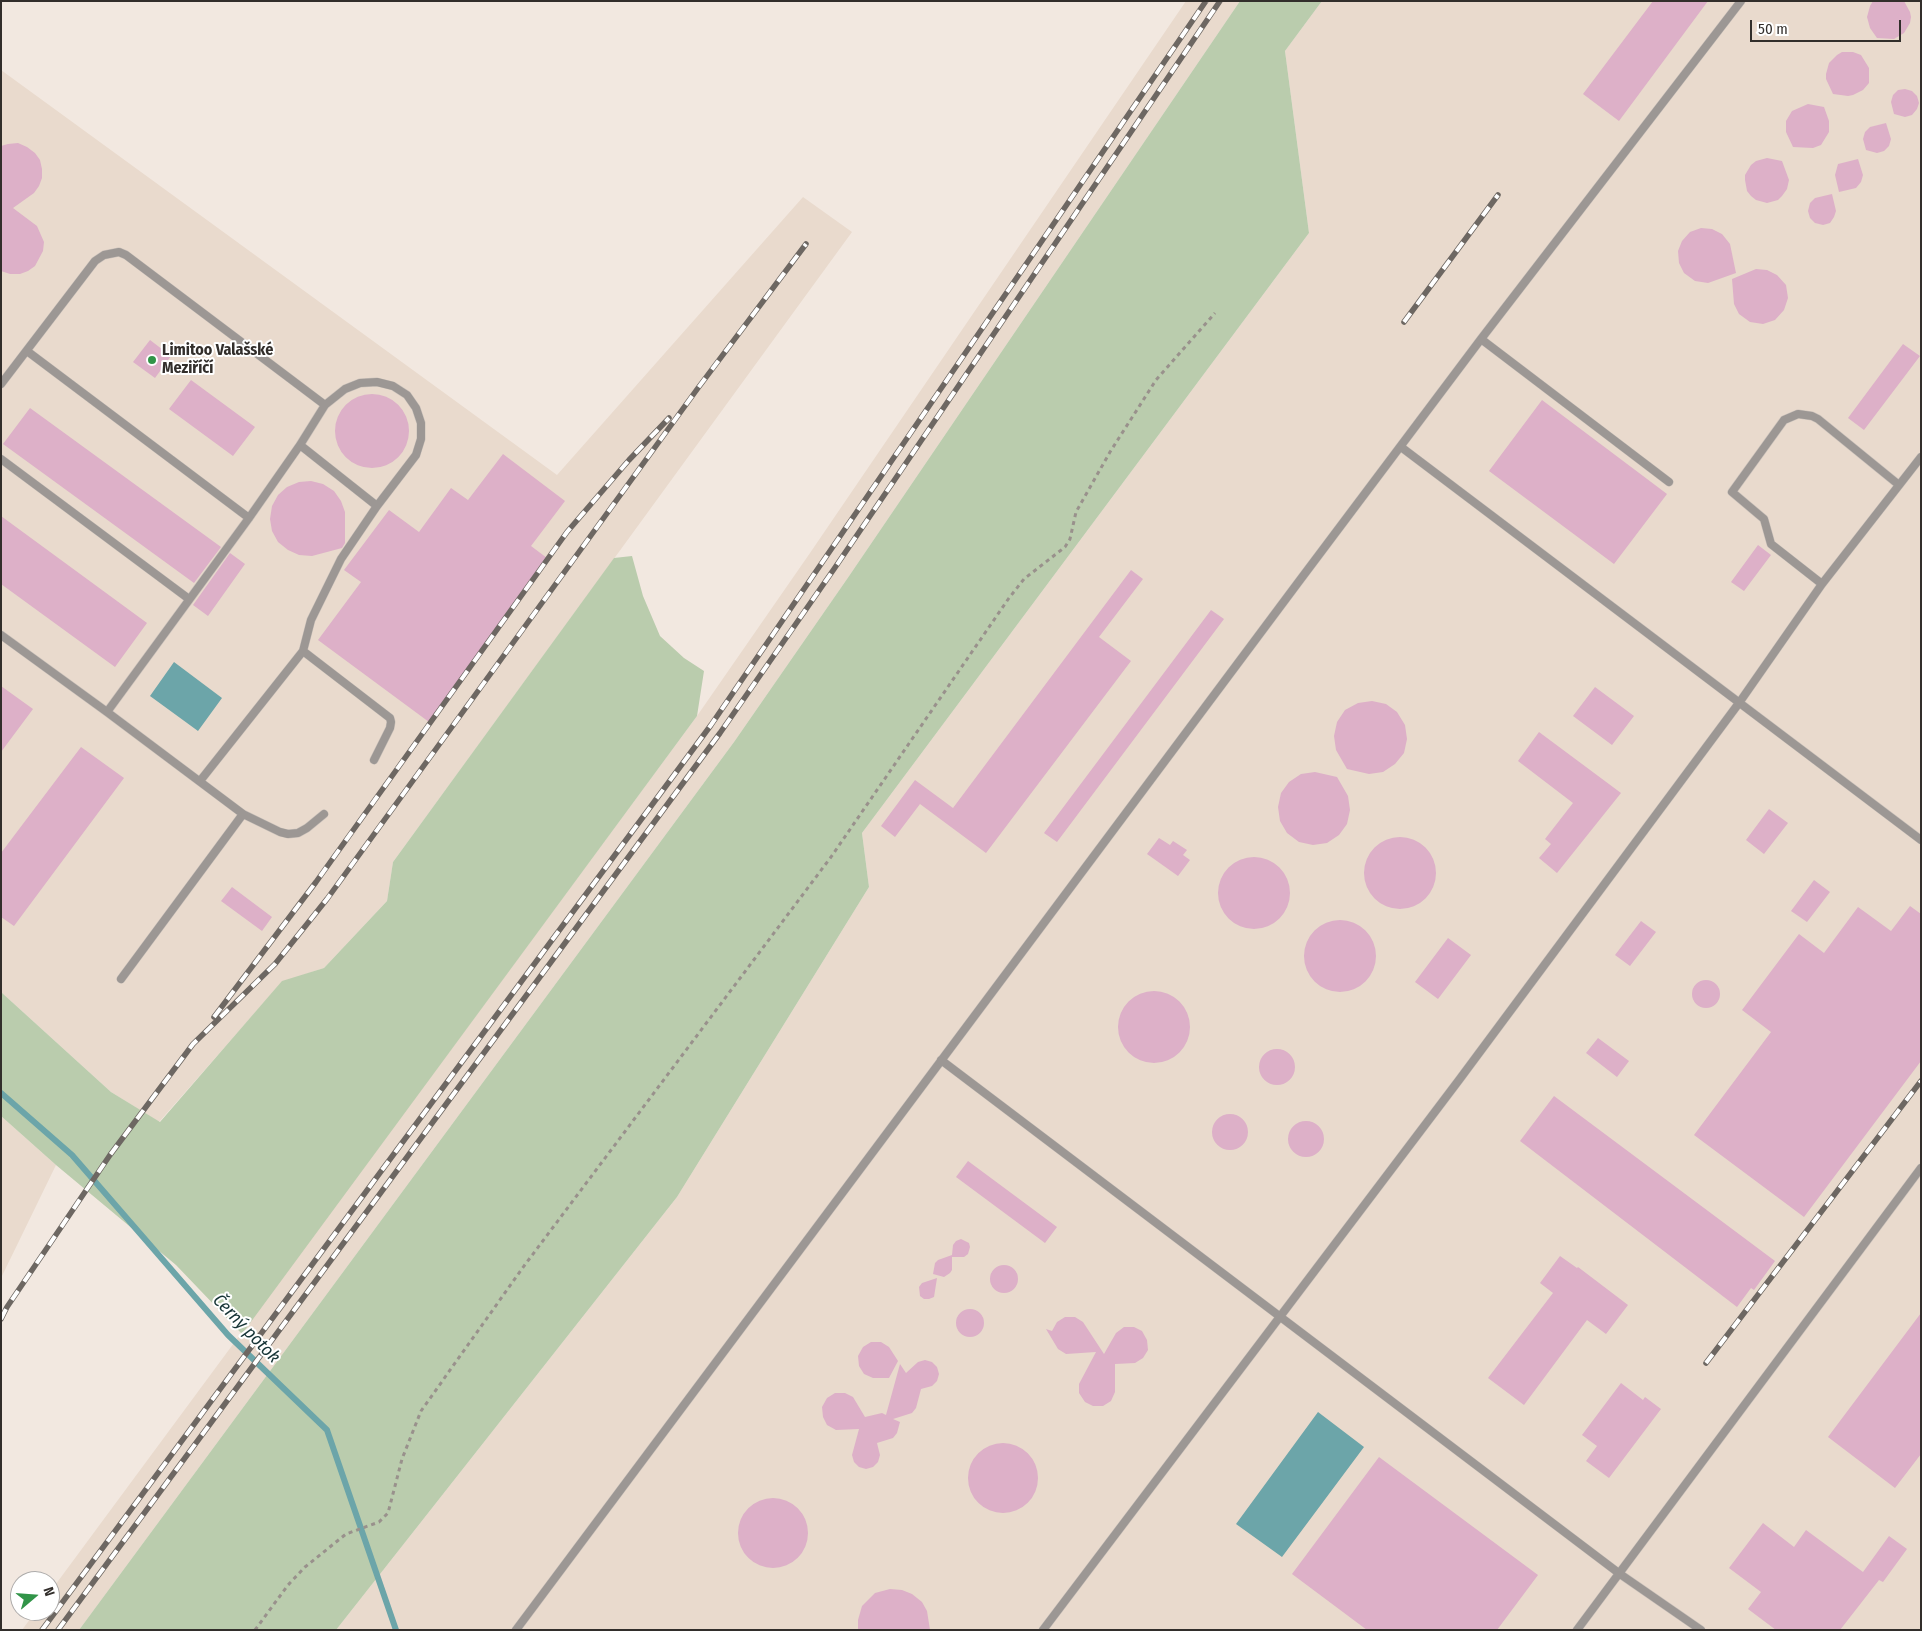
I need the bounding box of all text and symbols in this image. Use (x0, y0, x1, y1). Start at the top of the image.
scale bar (1752, 10, 1903, 42)
text: 50 m (1758, 20, 1788, 38)
place label: Limitoo Valašské Meziříčí (162, 341, 273, 379)
marker: Limitoo Valašské Meziříčí (146, 354, 158, 366)
water label: Černý potok (208, 1290, 284, 1368)
north arrow (10, 1571, 60, 1621)
text: N (39, 1585, 58, 1598)

